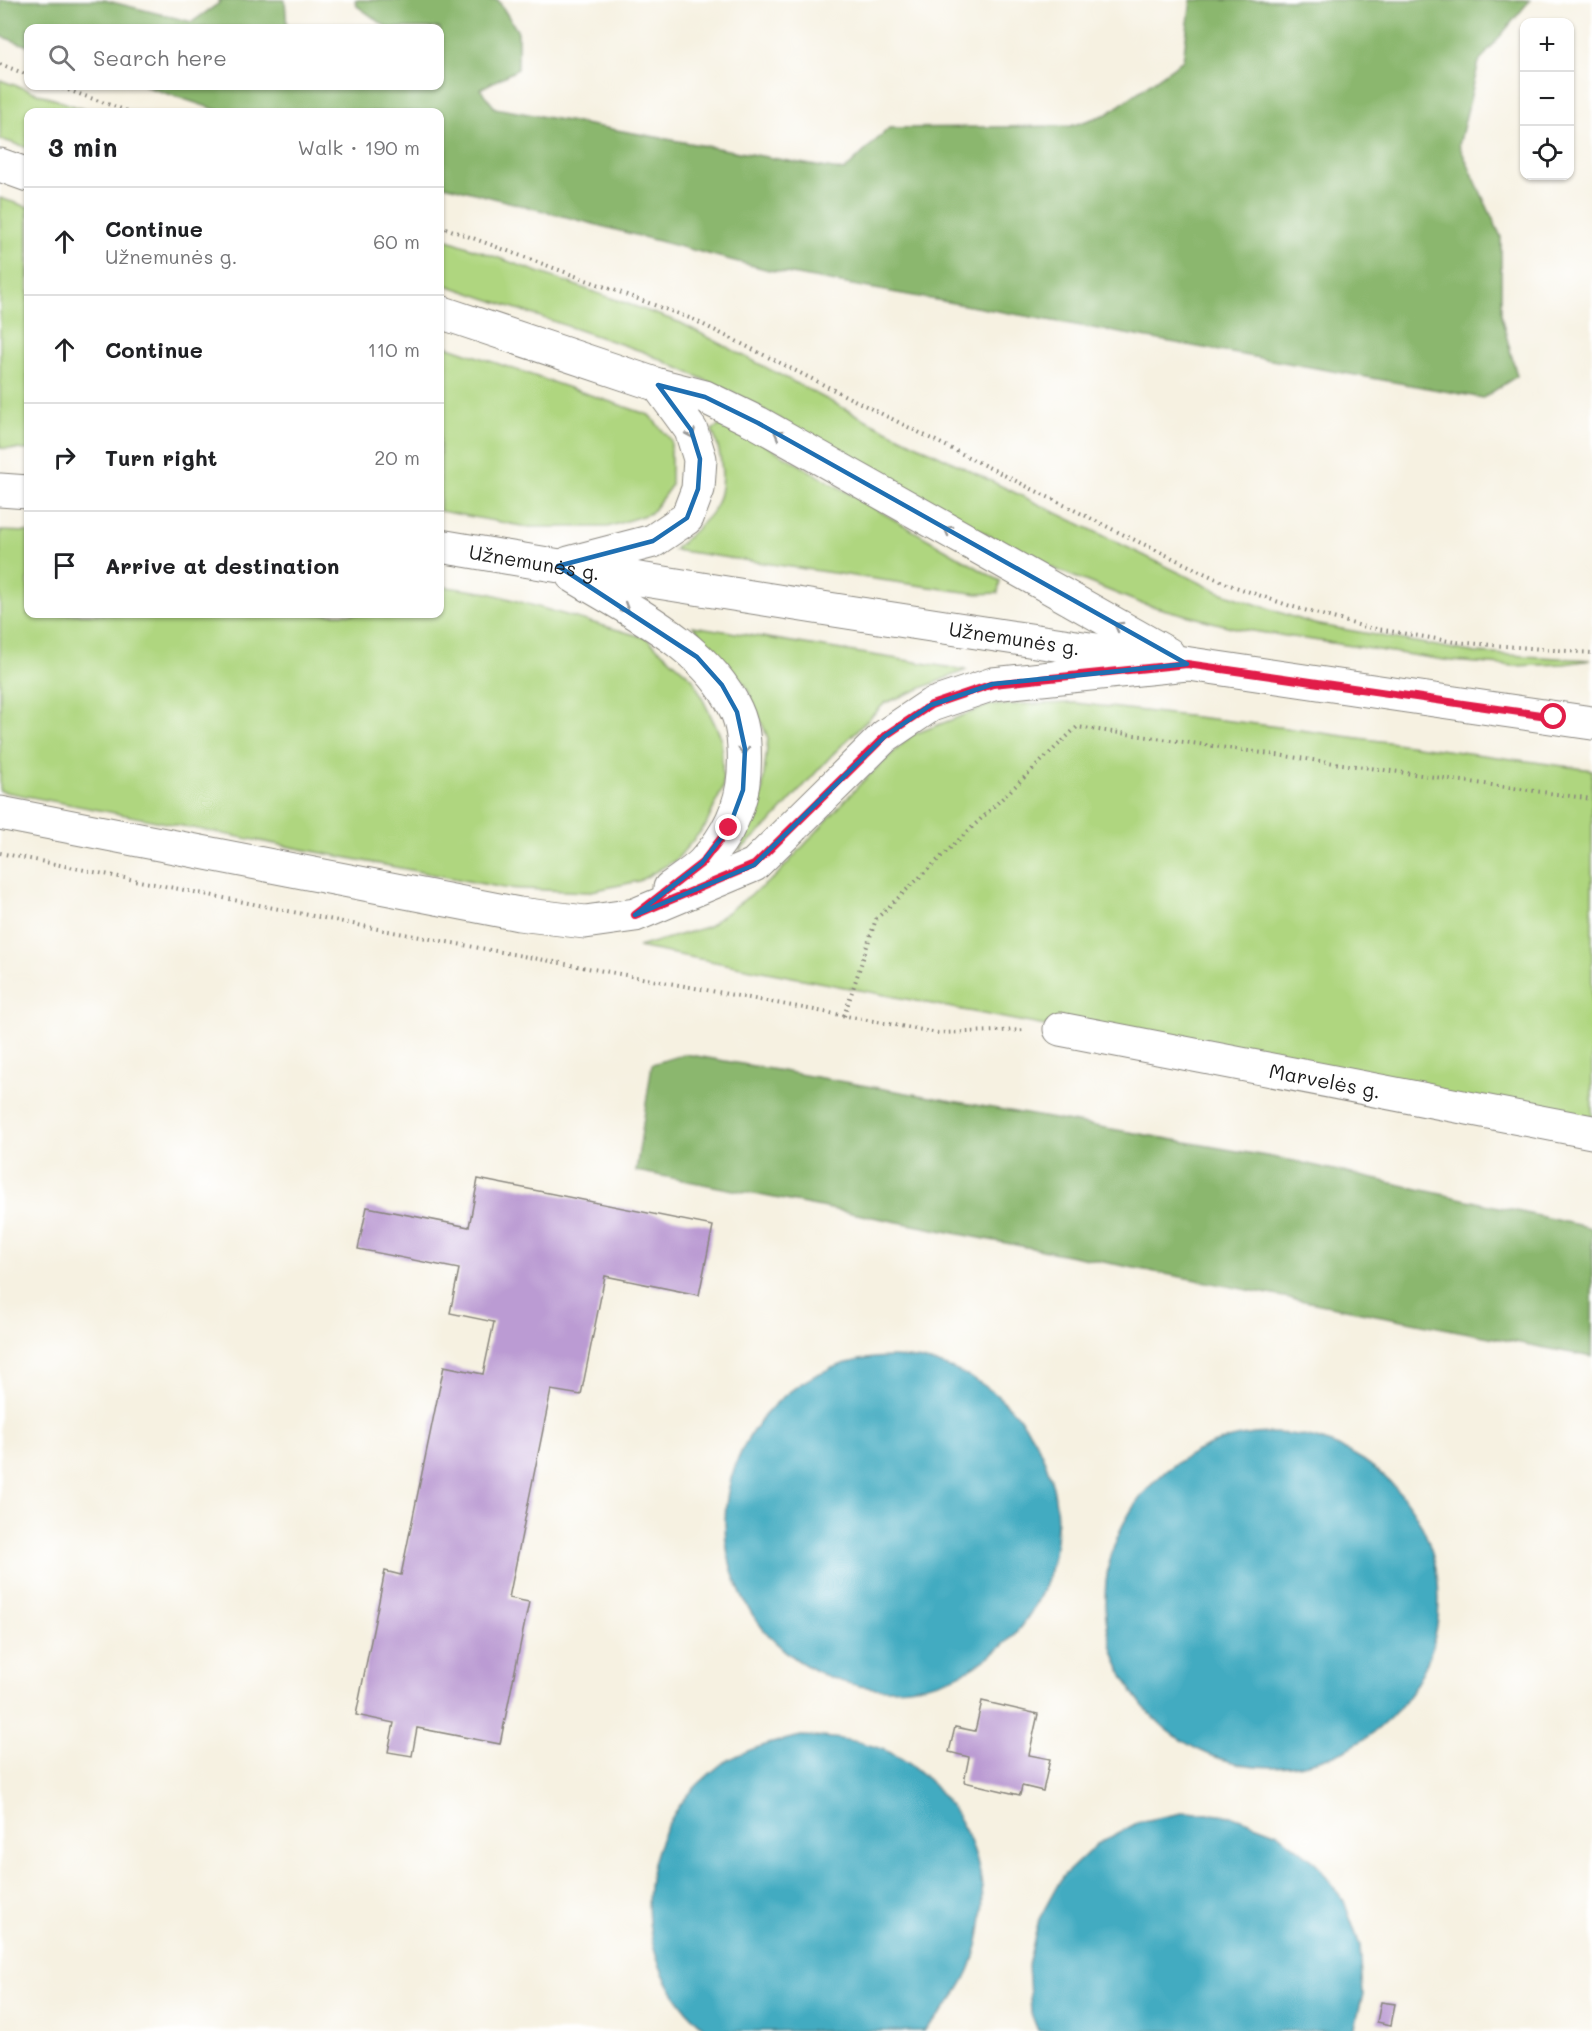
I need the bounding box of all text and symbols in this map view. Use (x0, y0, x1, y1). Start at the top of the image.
map controls (1520, 18, 1574, 180)
button: + (1520, 18, 1574, 72)
search box (24, 24, 444, 90)
icon: search (45, 41, 78, 74)
text: Search here (93, 43, 227, 72)
button: − (1520, 72, 1574, 126)
button: locate (1520, 126, 1574, 180)
text: 3 min (48, 130, 117, 164)
text: Walk · 190 m (297, 134, 420, 160)
text: Continue (105, 214, 203, 243)
icon: ahead (48, 225, 81, 258)
text: 60 m (373, 228, 420, 254)
text: Užnemunės g. (105, 243, 237, 269)
icon: ahead (48, 333, 81, 366)
text: Continue (105, 335, 203, 364)
text: 110 m (367, 336, 420, 362)
one-way arrow (683, 427, 695, 438)
one-way arrow (774, 430, 784, 442)
icon: right (48, 441, 81, 474)
text: Turn right (105, 443, 217, 472)
text: 20 m (374, 444, 420, 470)
one-way arrow (944, 526, 954, 537)
street label: Užnemunės g. (467, 538, 602, 585)
icon: arrive (48, 549, 81, 582)
text: Arrive at destination (105, 551, 340, 580)
one-way arrow (619, 600, 629, 612)
street label: Užnemunės g. (947, 615, 1082, 661)
one-way arrow (1114, 621, 1124, 633)
route start (1540, 703, 1566, 729)
one-way arrow (737, 746, 750, 755)
route end (715, 814, 741, 840)
street label: Marvelės g. (1267, 1057, 1383, 1104)

